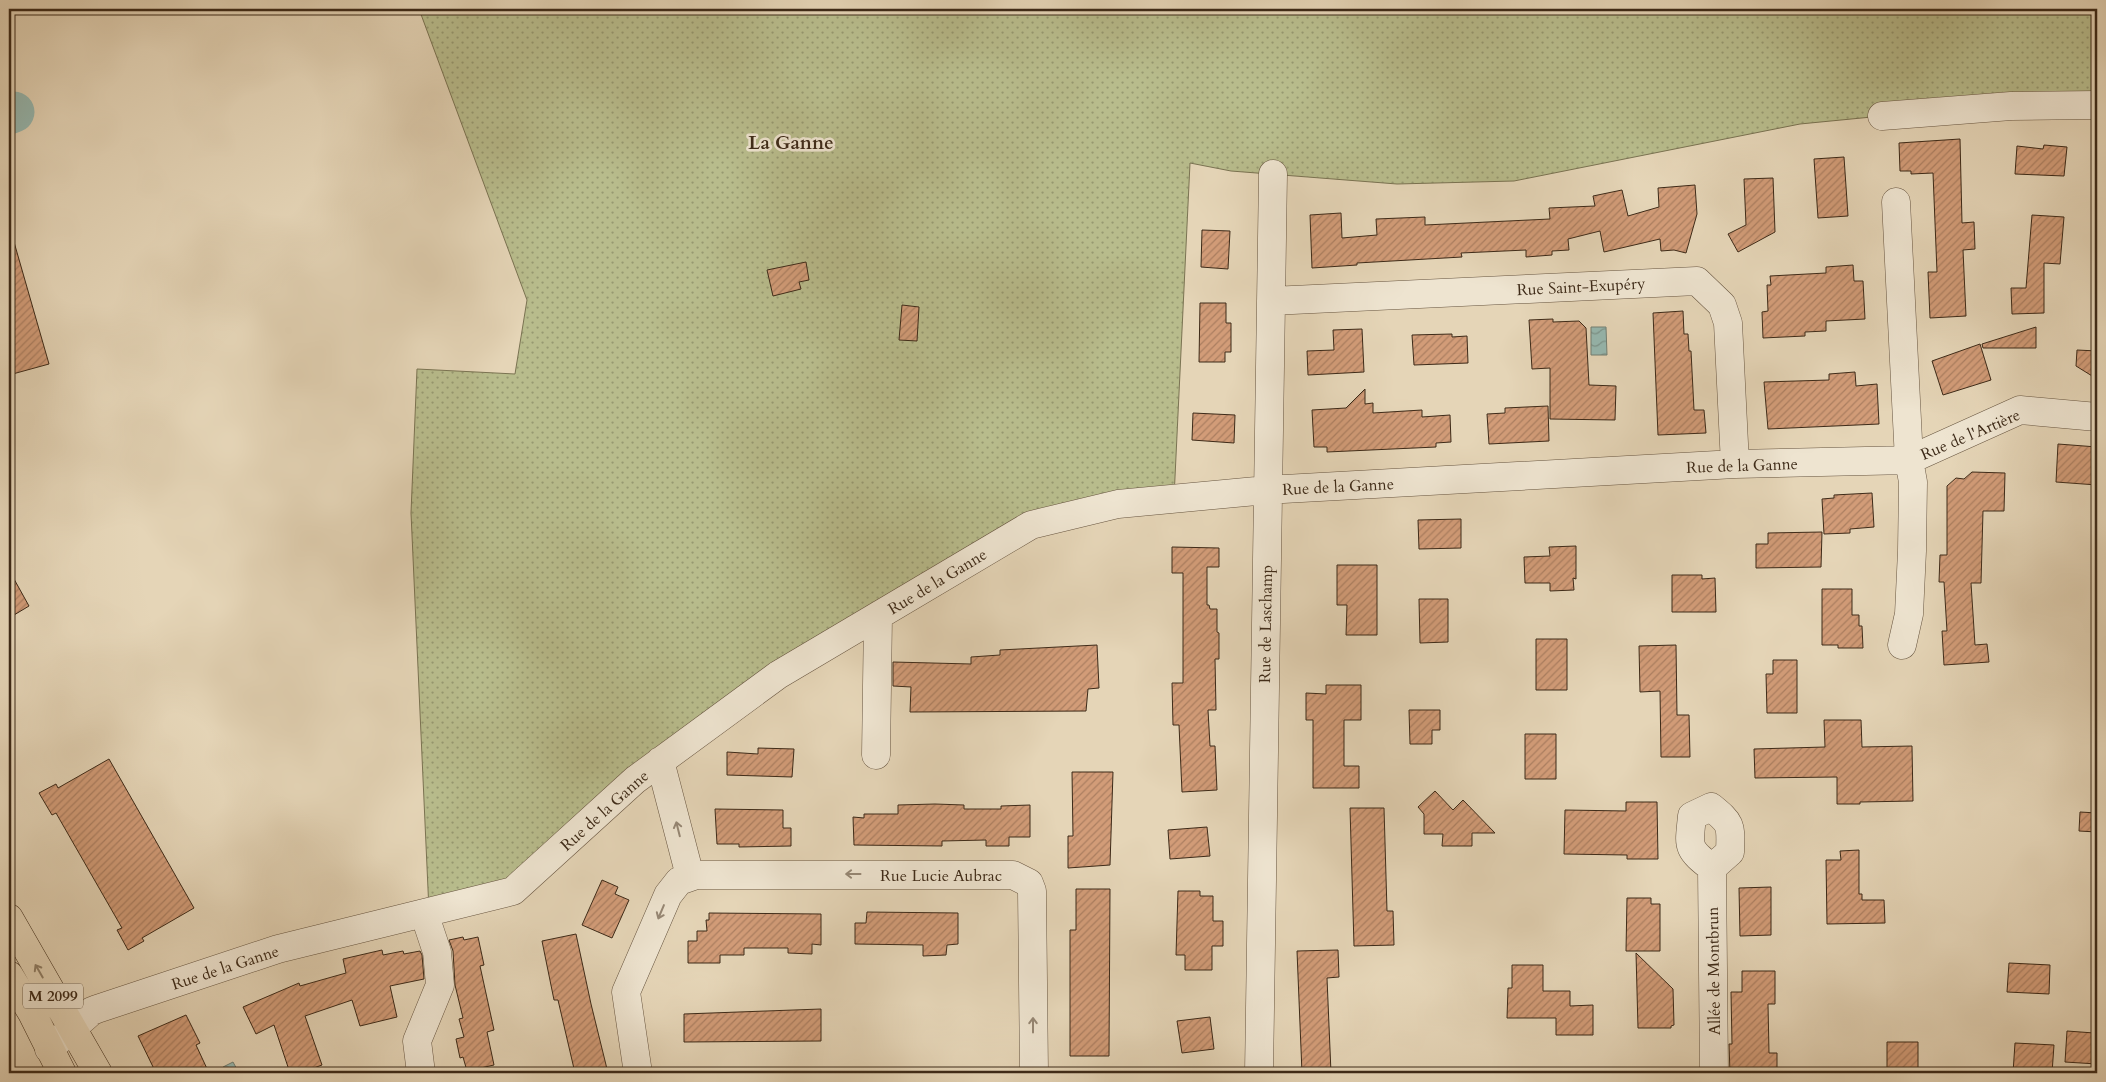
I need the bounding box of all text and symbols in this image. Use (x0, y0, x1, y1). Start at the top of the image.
district label: La Ganne (748, 130, 834, 156)
street label: Rue Saint-Exupéry (1516, 273, 1646, 301)
street label: Rue de l'Artière (1917, 404, 2024, 466)
street label: Rue de la Ganne (1686, 453, 1798, 479)
street label: Rue de la Ganne (1282, 473, 1394, 501)
street label: Rue de la Ganne (884, 544, 991, 620)
street label: Rue de Laschamp (1254, 565, 1278, 683)
street label: Rue de la Ganne (556, 765, 654, 856)
one-way arrow (673, 821, 683, 837)
street label: Rue Lucie Aubrac (880, 865, 1002, 887)
one-way arrow (845, 869, 862, 879)
one-way arrow (655, 904, 665, 919)
street label: Allée de Montbrun (1702, 907, 1726, 1035)
street label: Rue de la Ganne (169, 940, 282, 996)
one-way arrow (33, 964, 43, 978)
road number: M 2099 (23, 984, 83, 1008)
one-way arrow (1028, 1017, 1038, 1033)

